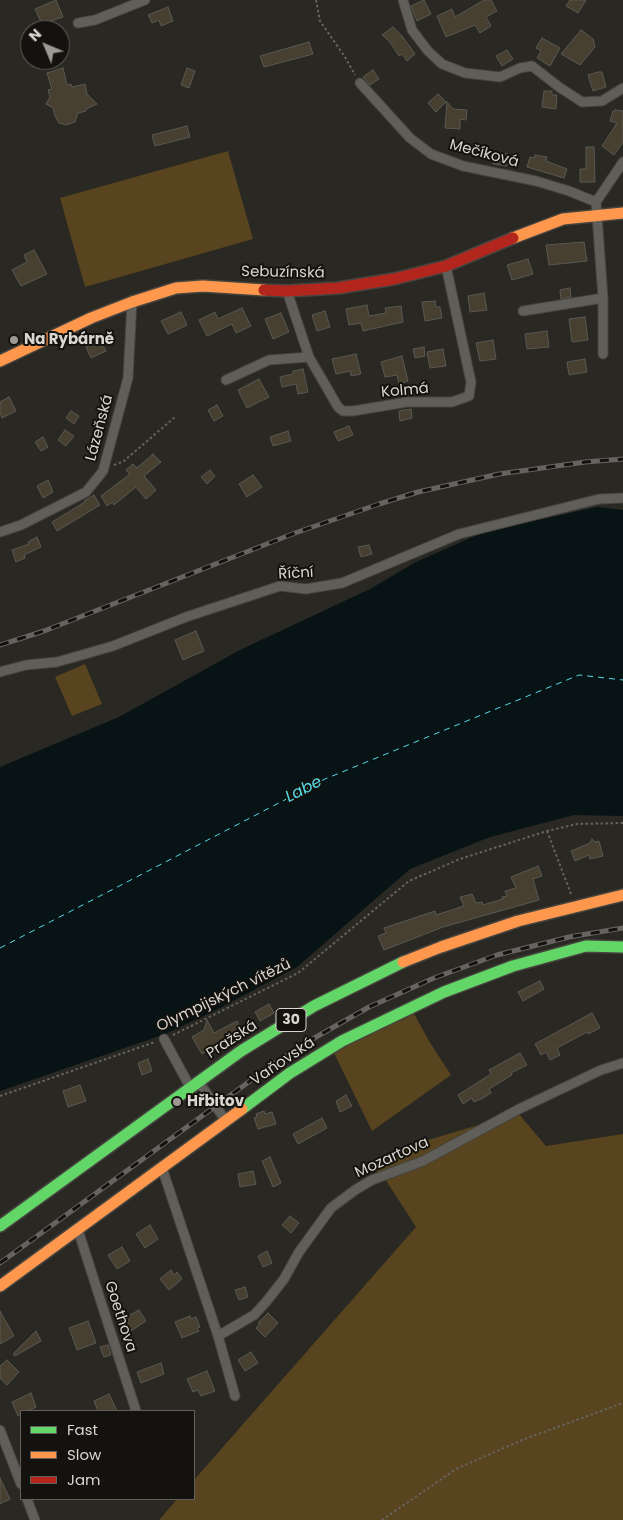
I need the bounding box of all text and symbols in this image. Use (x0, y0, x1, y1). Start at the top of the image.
north arrow (20, 20, 70, 70)
text: N (24, 24, 46, 46)
street label: Mečíková (447, 136, 521, 172)
street label: Sebuzínská (241, 263, 325, 283)
place label: Na Rybárně (24, 331, 114, 349)
marker: Na Rybárně (8, 334, 20, 346)
street label: Kolmá (380, 380, 430, 402)
street label: Lázeňská (83, 393, 117, 463)
street label: Říční (278, 564, 314, 584)
water label: Labe (283, 773, 325, 807)
street label: Olympijských vítězů (154, 956, 294, 1036)
road number: 30 (276, 1008, 306, 1032)
street label: Pražská (203, 1017, 261, 1063)
street label: Vaňovská (247, 1034, 319, 1090)
place label: Hřbitov (187, 1093, 244, 1111)
marker: Hřbitov (171, 1096, 183, 1108)
street label: Mozartova (352, 1134, 432, 1182)
street label: Goethova (100, 1279, 140, 1355)
legend (20, 1410, 195, 1500)
text: Fast (67, 1419, 98, 1440)
text: Slow (67, 1444, 101, 1465)
text: Jam (67, 1469, 101, 1490)

